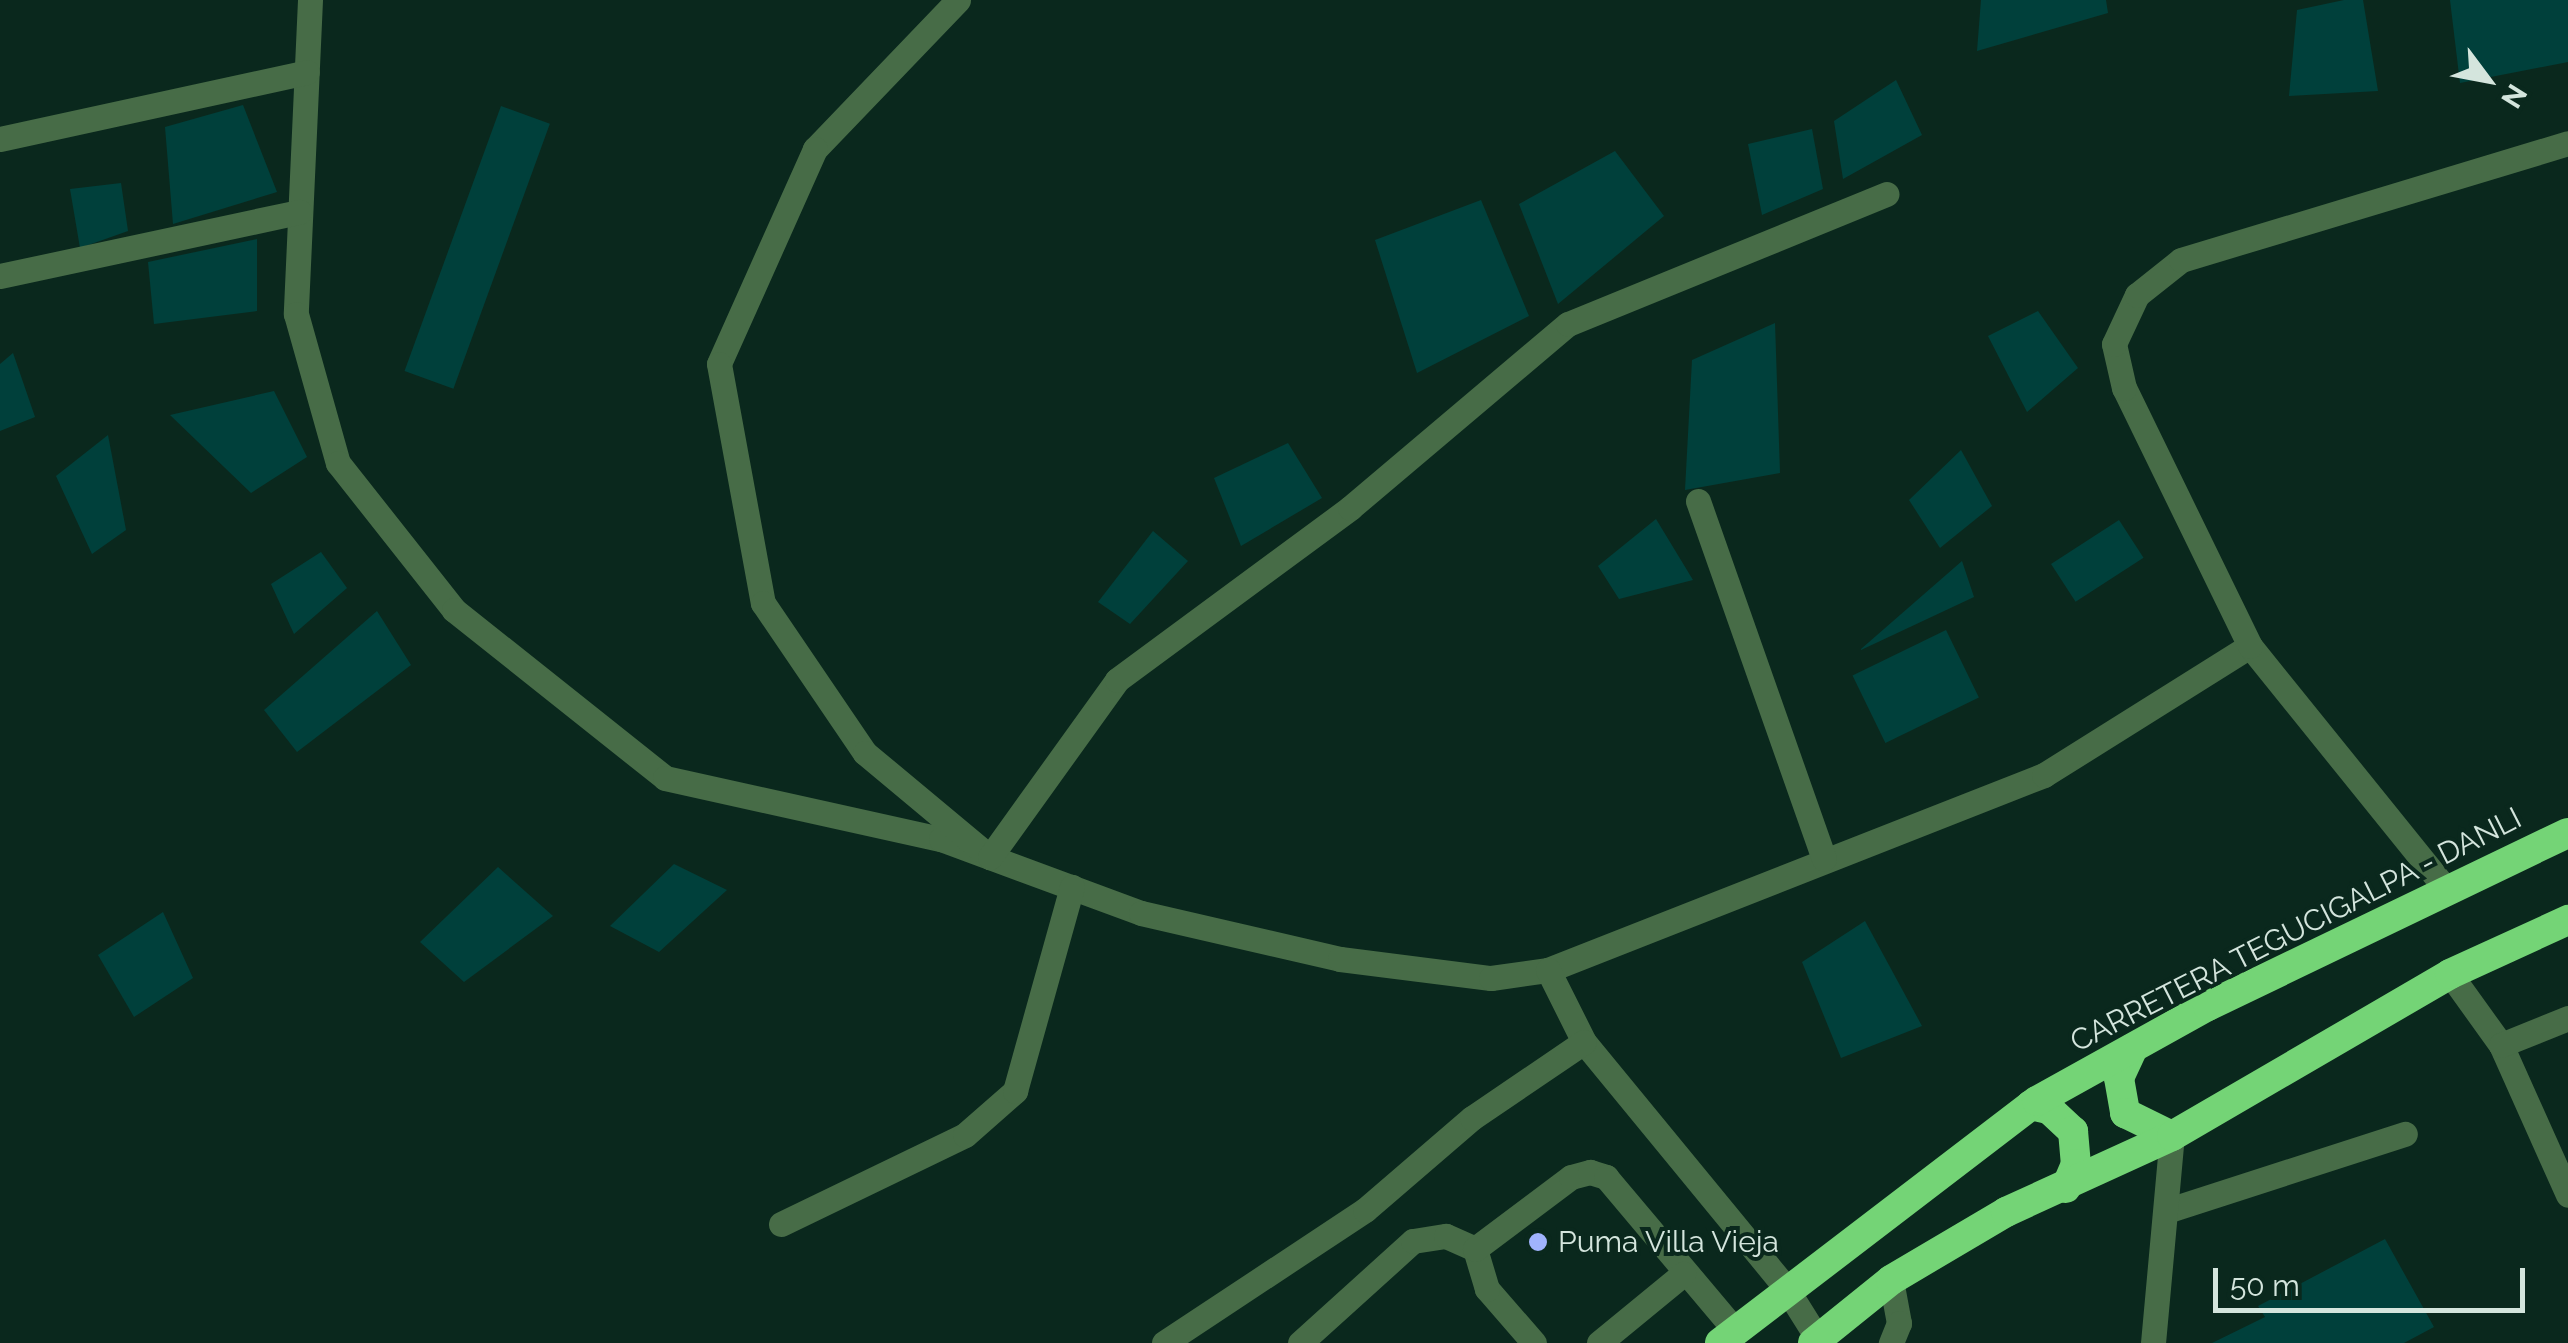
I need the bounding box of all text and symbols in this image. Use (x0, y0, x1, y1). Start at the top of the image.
north arrow (2438, 30, 2538, 130)
text: N (2494, 78, 2534, 114)
street label: CARRETERA TEGUCIGALPA - DANLI (2063, 800, 2529, 1060)
place label: Puma Villa Vieja (1558, 1224, 1781, 1260)
marker: Puma Villa Vieja (1527, 1231, 1549, 1253)
scale bar (2218, 1248, 2530, 1310)
text: 50 m (2230, 1268, 2300, 1303)

